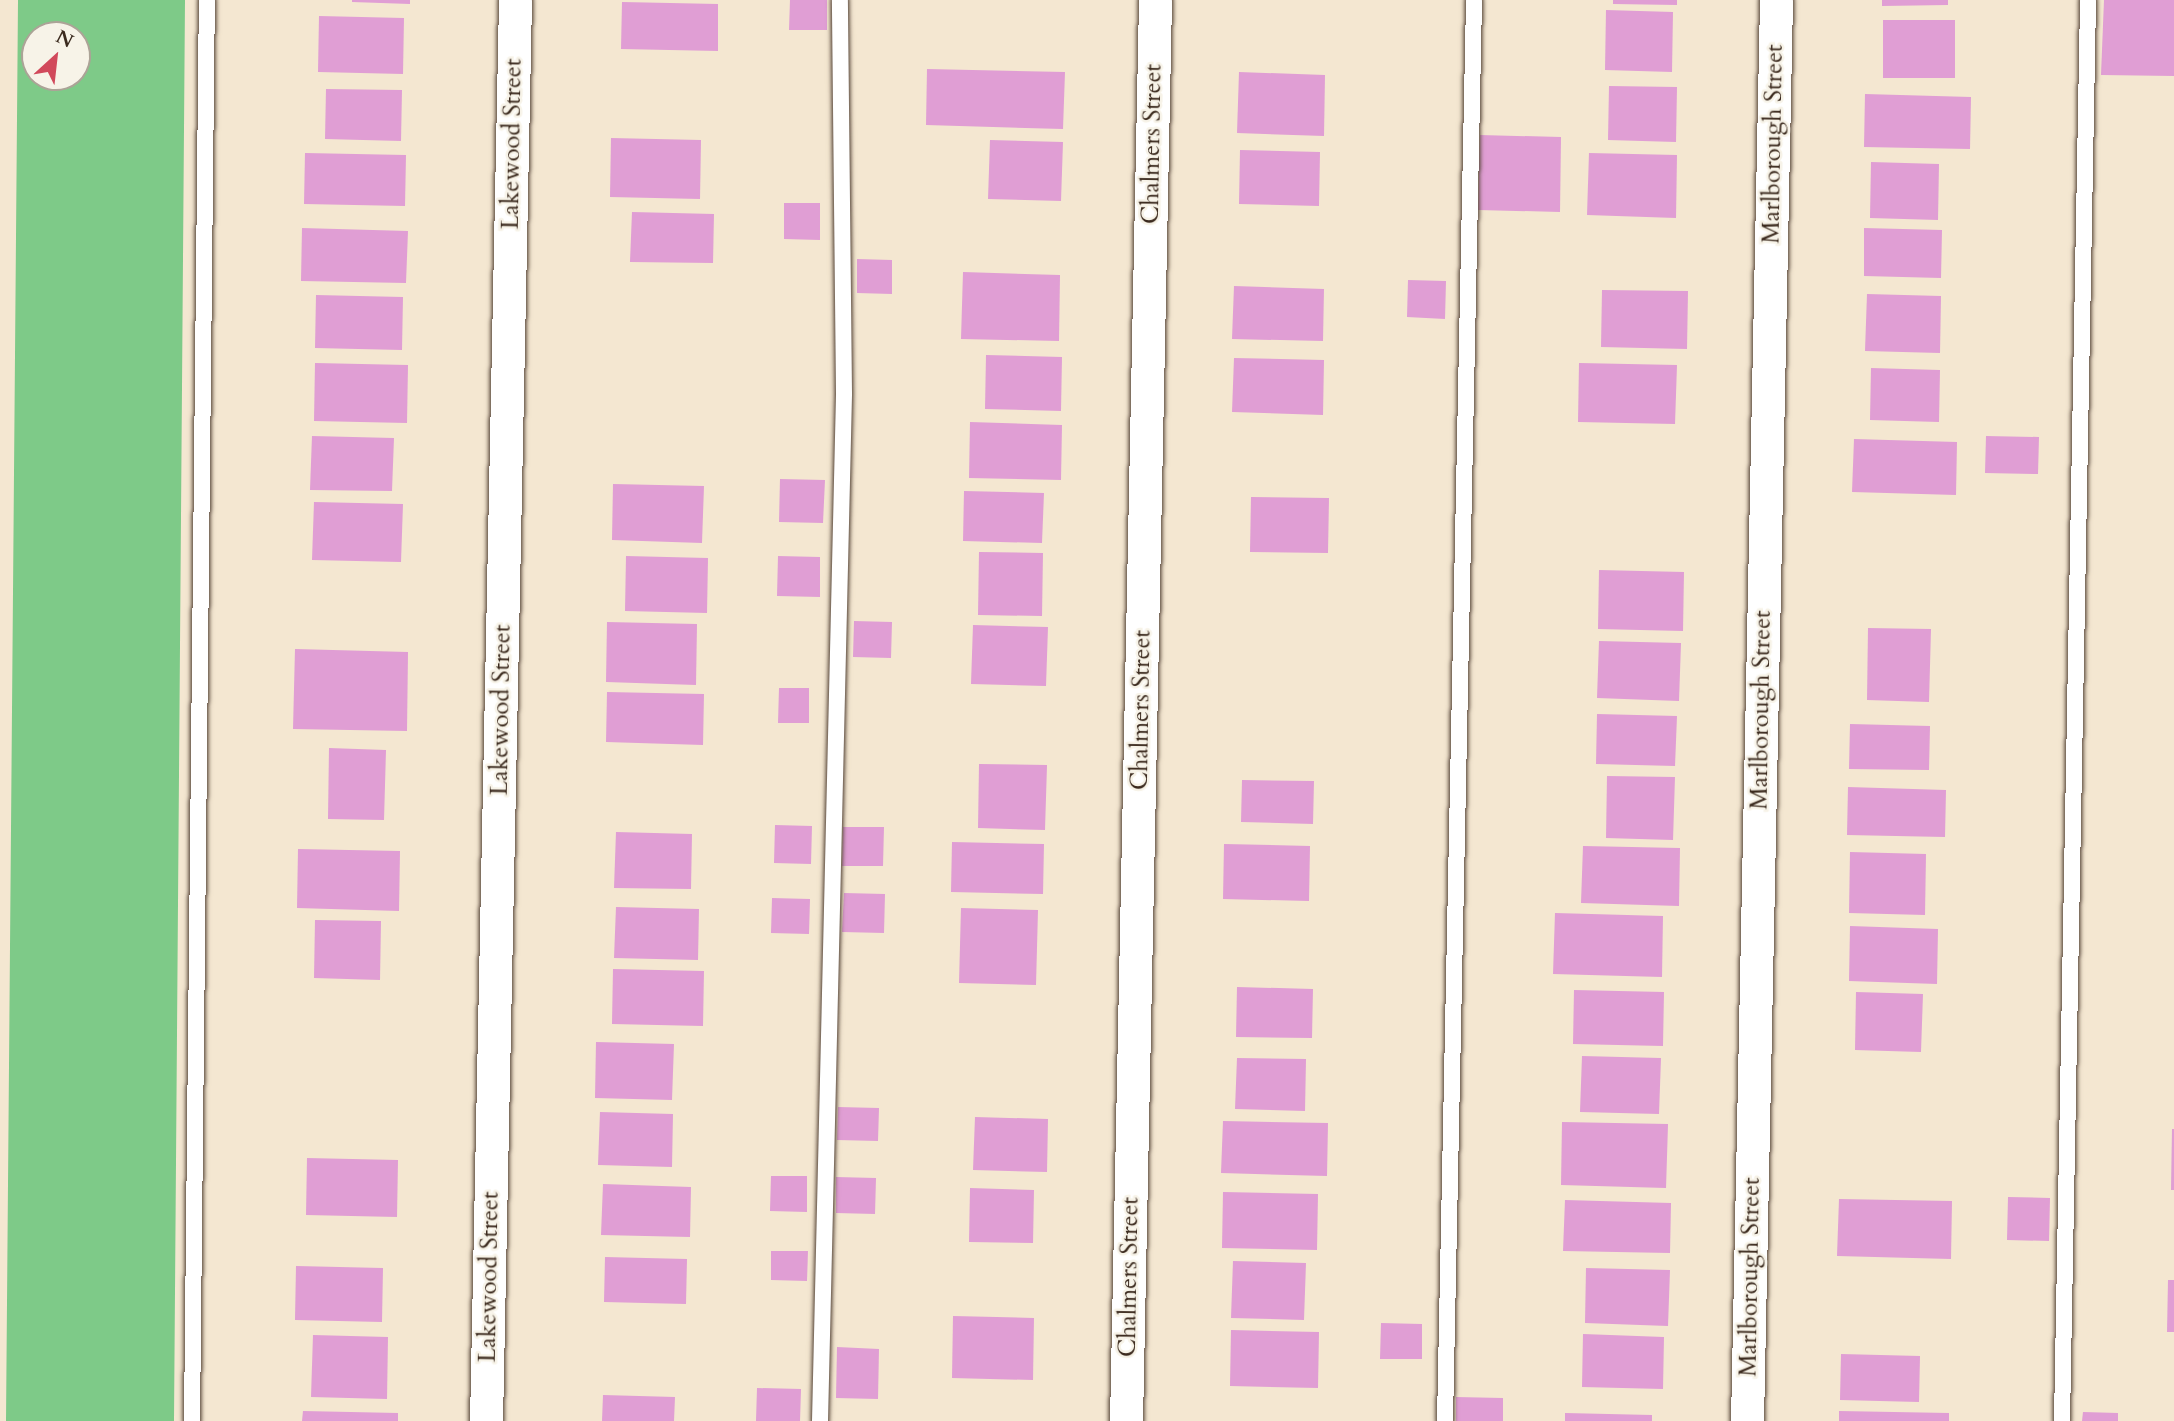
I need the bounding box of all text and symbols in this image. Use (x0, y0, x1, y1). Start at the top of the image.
north arrow (21, 21, 91, 91)
text: N (51, 24, 78, 54)
street label: Marlborough Street (1757, 44, 1789, 244)
street label: Lakewood Street (496, 58, 528, 230)
street label: Chalmers Street (1136, 64, 1168, 224)
street label: Marlborough Street (1745, 610, 1777, 810)
street label: Lakewood Street (485, 624, 517, 796)
street label: Chalmers Street (1125, 630, 1157, 790)
street label: Marlborough Street (1734, 1177, 1766, 1377)
street label: Lakewood Street (473, 1191, 505, 1363)
street label: Chalmers Street (1113, 1197, 1145, 1357)

